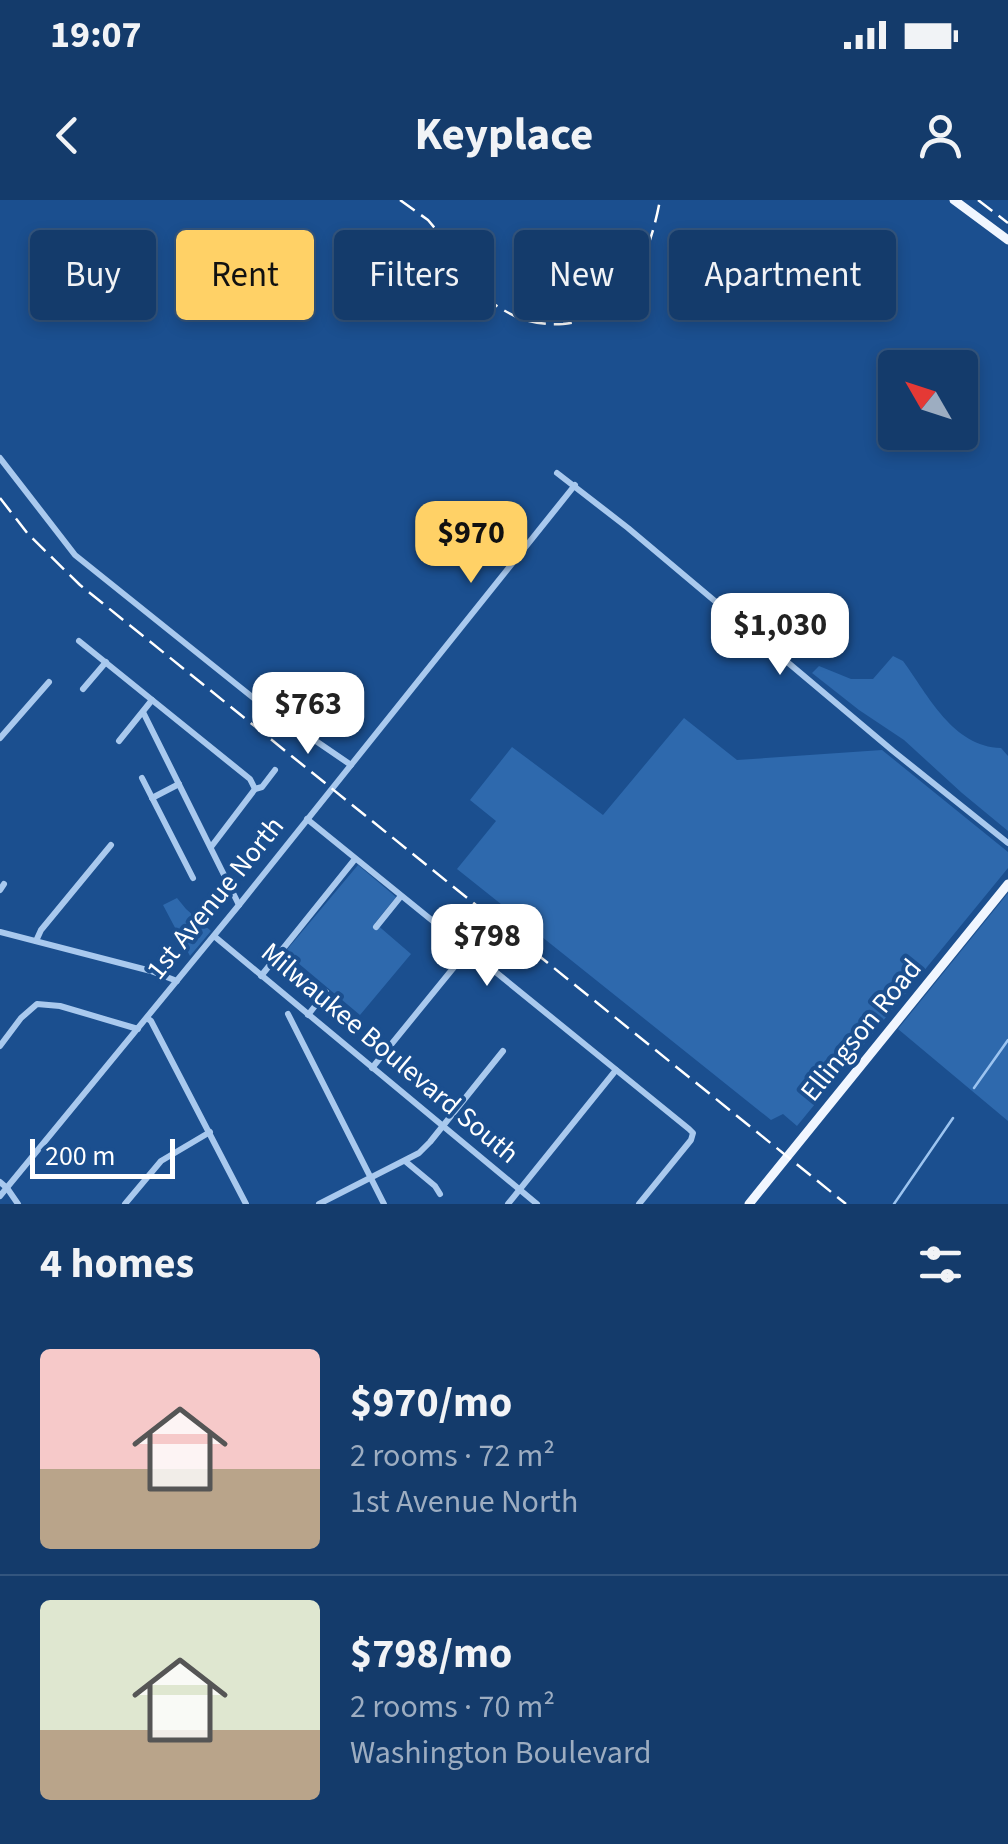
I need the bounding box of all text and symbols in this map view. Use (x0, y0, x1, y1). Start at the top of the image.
text: 19:07 (50, 8, 142, 62)
text: Keyplace (415, 103, 593, 167)
icon: back (40, 108, 95, 163)
icon: person (913, 108, 968, 163)
chip: Buy (30, 230, 156, 320)
chip: Rent (176, 230, 314, 320)
chip: Filters (334, 230, 494, 320)
chip: New (514, 230, 649, 320)
chip: Apartment (669, 230, 896, 320)
north arrow (878, 350, 978, 450)
map controls (878, 350, 978, 450)
pin: $970 (412, 501, 530, 586)
text: $970 (437, 510, 505, 556)
pin: $1,030 (699, 593, 861, 678)
text: $1,030 (733, 602, 827, 648)
pin: $763 (249, 672, 367, 757)
text: $763 (274, 681, 342, 727)
street label: 1st Avenue North (137, 808, 293, 988)
pin: $798 (428, 904, 546, 989)
text: $798 (453, 913, 521, 959)
street label: Milwaukee Boulevard South (252, 933, 528, 1173)
street label: Ellingson Road (791, 950, 931, 1110)
scale bar (30, 1134, 175, 1178)
text: 200 m (45, 1136, 116, 1176)
text: 4 homes (40, 1234, 194, 1294)
icon: filters (913, 1237, 968, 1292)
text: $970/mo (350, 1373, 512, 1433)
icon: home (120, 1389, 240, 1509)
text: 2 rooms · 72 m² (350, 1433, 555, 1479)
text: 1st Avenue North (350, 1479, 578, 1525)
text: $798/mo (350, 1624, 512, 1684)
icon: home (120, 1640, 240, 1760)
text: 2 rooms · 70 m² (350, 1684, 555, 1730)
text: Washington Boulevard (350, 1730, 651, 1776)

